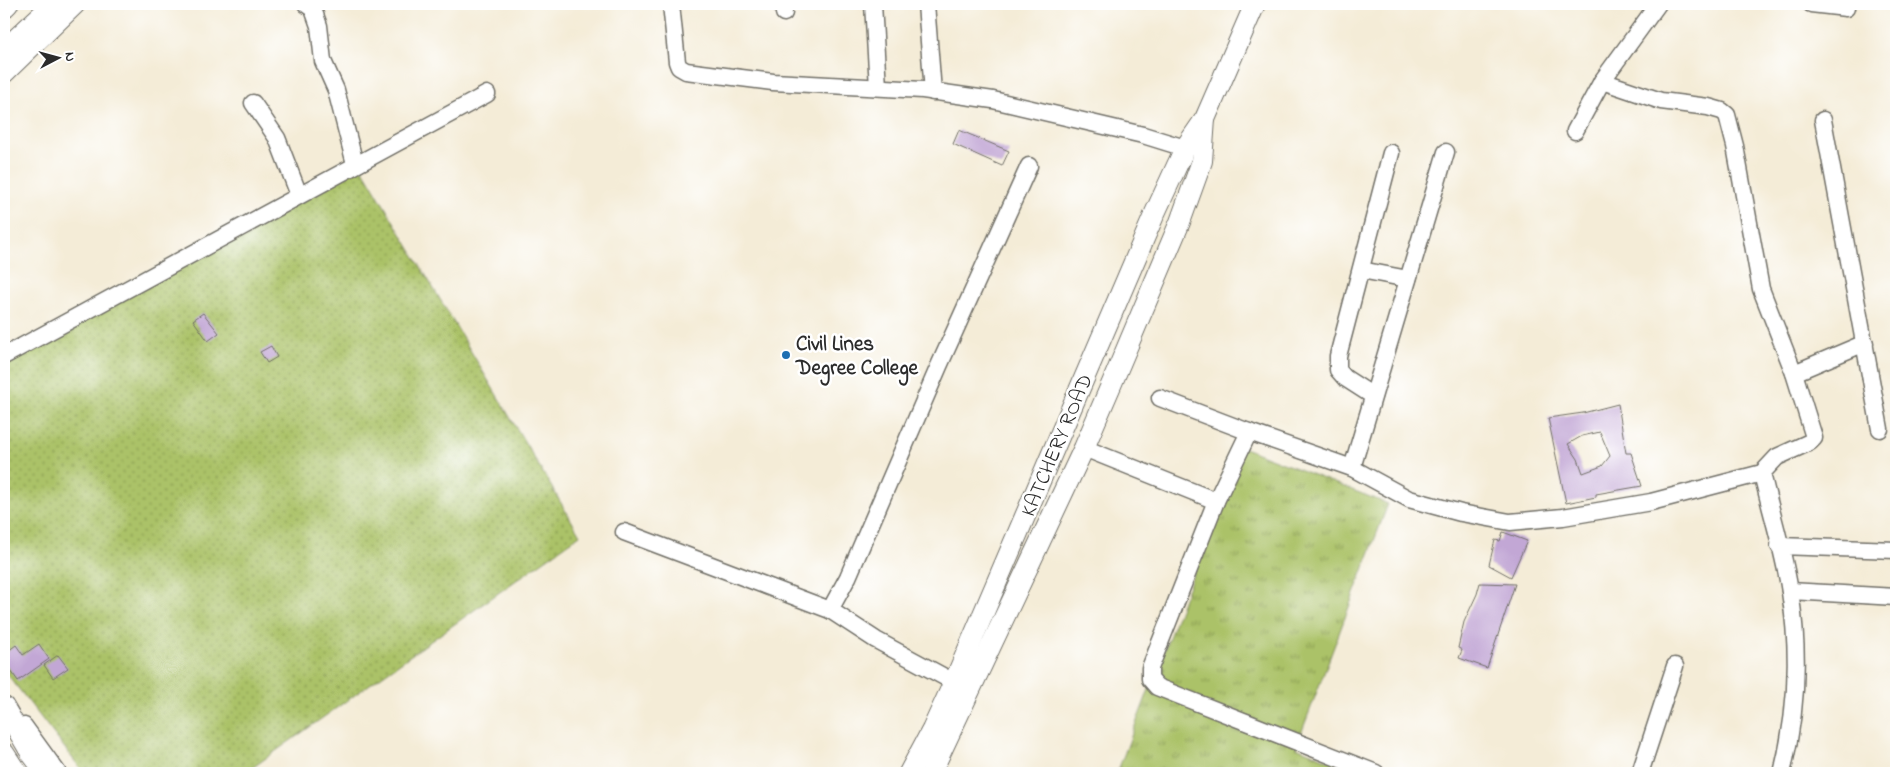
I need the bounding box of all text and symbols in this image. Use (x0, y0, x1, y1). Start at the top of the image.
north arrow (32, 32, 82, 82)
text: N (59, 51, 80, 63)
place label: Civil Lines Degree College (795, 330, 919, 386)
marker: Civil Lines Degree College (780, 349, 792, 361)
street label: KATCHERY ROAD (1014, 370, 1101, 522)

